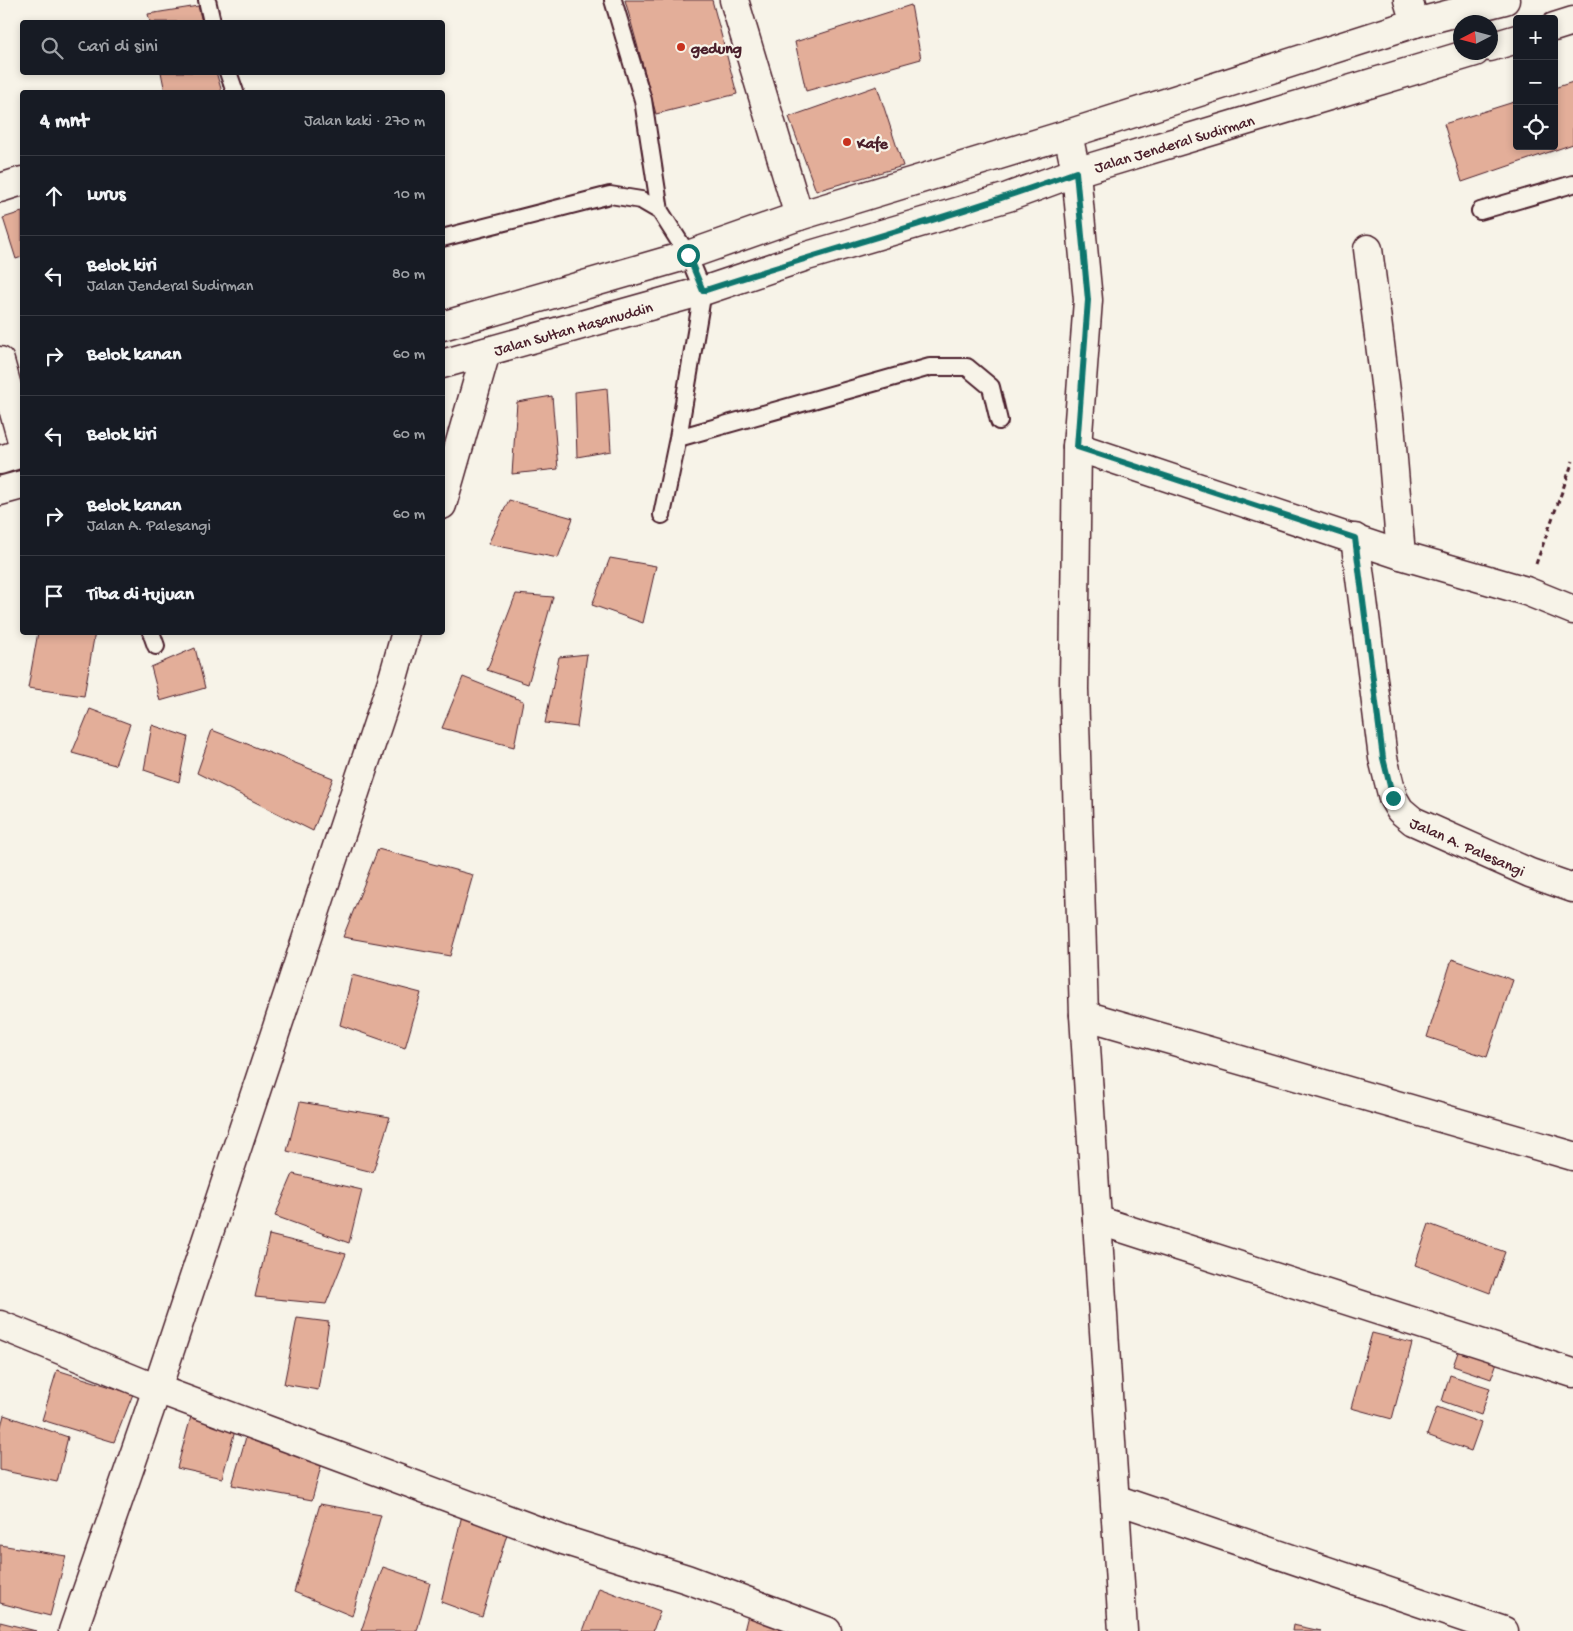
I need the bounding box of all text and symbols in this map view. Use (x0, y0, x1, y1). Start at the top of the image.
north arrow (1453, 15, 1498, 60)
map controls (1513, 15, 1558, 150)
button: + (1513, 15, 1558, 60)
search box (20, 20, 445, 75)
icon: search (38, 34, 66, 62)
text: Cari di sini (78, 36, 158, 59)
marker: gedung (675, 41, 687, 53)
place label: gedung (690, 41, 742, 60)
button: − (1513, 60, 1558, 105)
button: locate (1513, 105, 1558, 150)
text: 4 mnt (40, 110, 88, 135)
text: Jalan kaki · 270 m (304, 113, 425, 132)
street label: Jalan Jenderal Sudirman (1093, 113, 1258, 179)
place label: Kafe (856, 135, 889, 155)
marker: Kafe (841, 136, 853, 148)
icon: ahead (40, 182, 68, 210)
text: Lurus (87, 184, 126, 207)
text: 10 m (394, 186, 425, 205)
route start (677, 244, 700, 267)
text: Belok kiri (87, 255, 157, 278)
icon: left (40, 262, 68, 290)
text: 80 m (392, 266, 425, 285)
text: Jalan Jenderal Sudirman (87, 278, 253, 297)
street label: Jalan Sultan Hasanuddin (492, 299, 656, 362)
icon: right (40, 342, 68, 370)
text: Belok kanan (87, 344, 181, 367)
text: 60 m (393, 346, 425, 365)
icon: left (40, 422, 68, 450)
text: Belok kiri (87, 424, 157, 447)
text: 60 m (393, 426, 425, 445)
text: Belok kanan (87, 495, 181, 518)
icon: right (40, 502, 68, 530)
text: 60 m (393, 506, 425, 525)
text: Jalan A. Palesangi (87, 518, 211, 537)
icon: arrive (40, 582, 68, 610)
text: Tiba di tujuan (87, 584, 194, 607)
route end (1382, 787, 1405, 810)
street label: Jalan A. Palesangi (1406, 815, 1527, 882)

